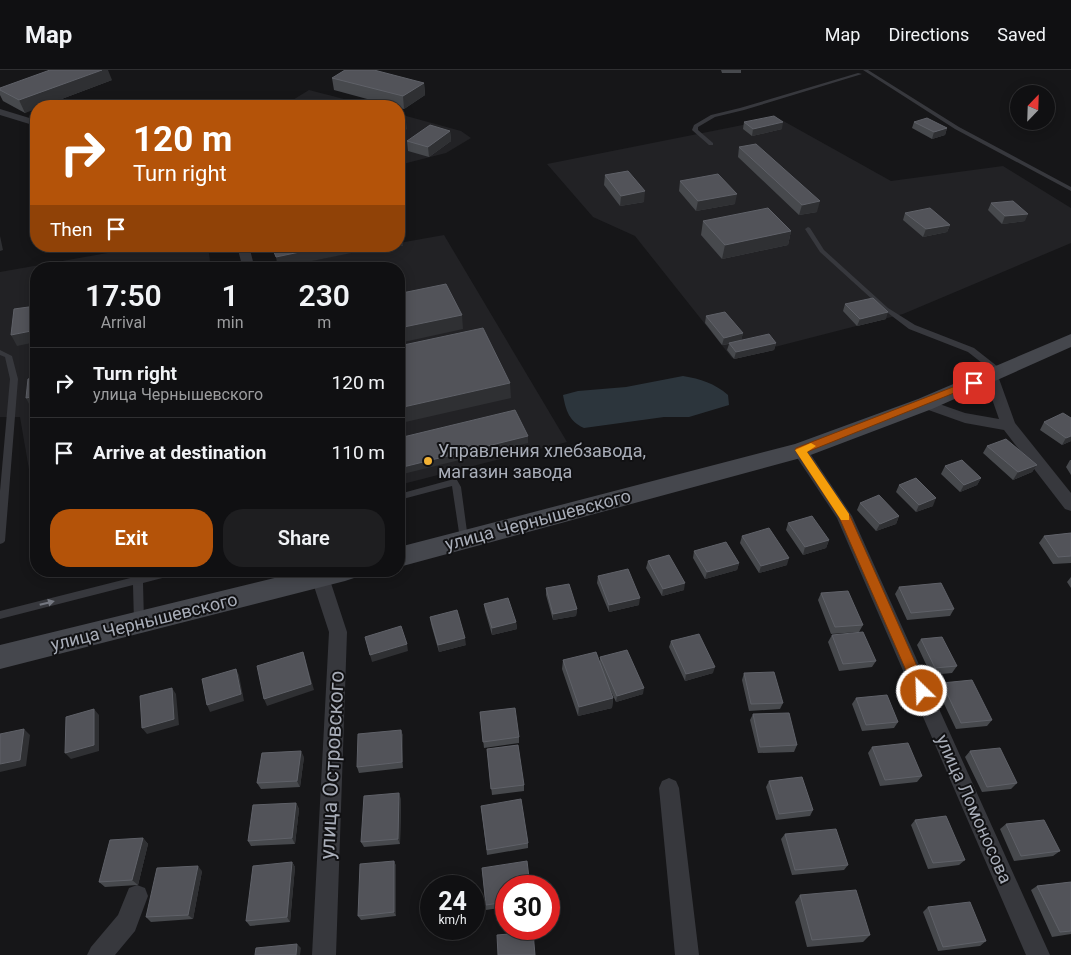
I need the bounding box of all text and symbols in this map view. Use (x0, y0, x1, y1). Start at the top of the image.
text: Map (25, 21, 72, 49)
text: Map (825, 24, 860, 45)
text: Directions (888, 24, 969, 45)
text: Saved (997, 24, 1046, 45)
north arrow (1010, 85, 1055, 130)
map controls (1010, 85, 1055, 130)
text: 120 m (133, 119, 232, 160)
icon: right (50, 120, 115, 185)
text: Turn right (133, 161, 227, 186)
icon: arrive (102, 215, 130, 243)
text: Then (50, 218, 92, 241)
text: 17:50 (85, 278, 162, 313)
text: 1 (222, 278, 239, 313)
text: 230 (299, 278, 350, 313)
text: Arrival (101, 313, 146, 332)
text: min (217, 313, 244, 332)
text: m (317, 313, 331, 332)
text: Turn right (93, 362, 177, 385)
pin (953, 362, 995, 404)
icon: right (50, 369, 78, 397)
icon: arrive (960, 369, 988, 397)
text: 120 m (332, 371, 385, 394)
text: улица Чернышевского (93, 385, 263, 404)
icon: arrive (50, 439, 78, 467)
place label: Управления хлебзавода, магазин завода (438, 440, 646, 482)
text: Arrive at destination (93, 441, 266, 464)
text: 110 m (332, 441, 385, 464)
marker: Управления хлебзавода, магазин завода (422, 455, 434, 467)
street label: улица Чернышевского (443, 485, 633, 554)
button: Exit (50, 509, 213, 567)
button: Share (223, 509, 385, 567)
street label: улица Чернышевского (48, 588, 239, 655)
one-way arrow (40, 599, 55, 607)
position arrow (895, 664, 947, 716)
street label: улица Островского (315, 670, 349, 860)
street label: улица Ломоносова (932, 731, 1017, 887)
speed limit sign: 30 (495, 875, 560, 940)
text: 24 (438, 887, 467, 916)
text: km/h (438, 913, 467, 927)

